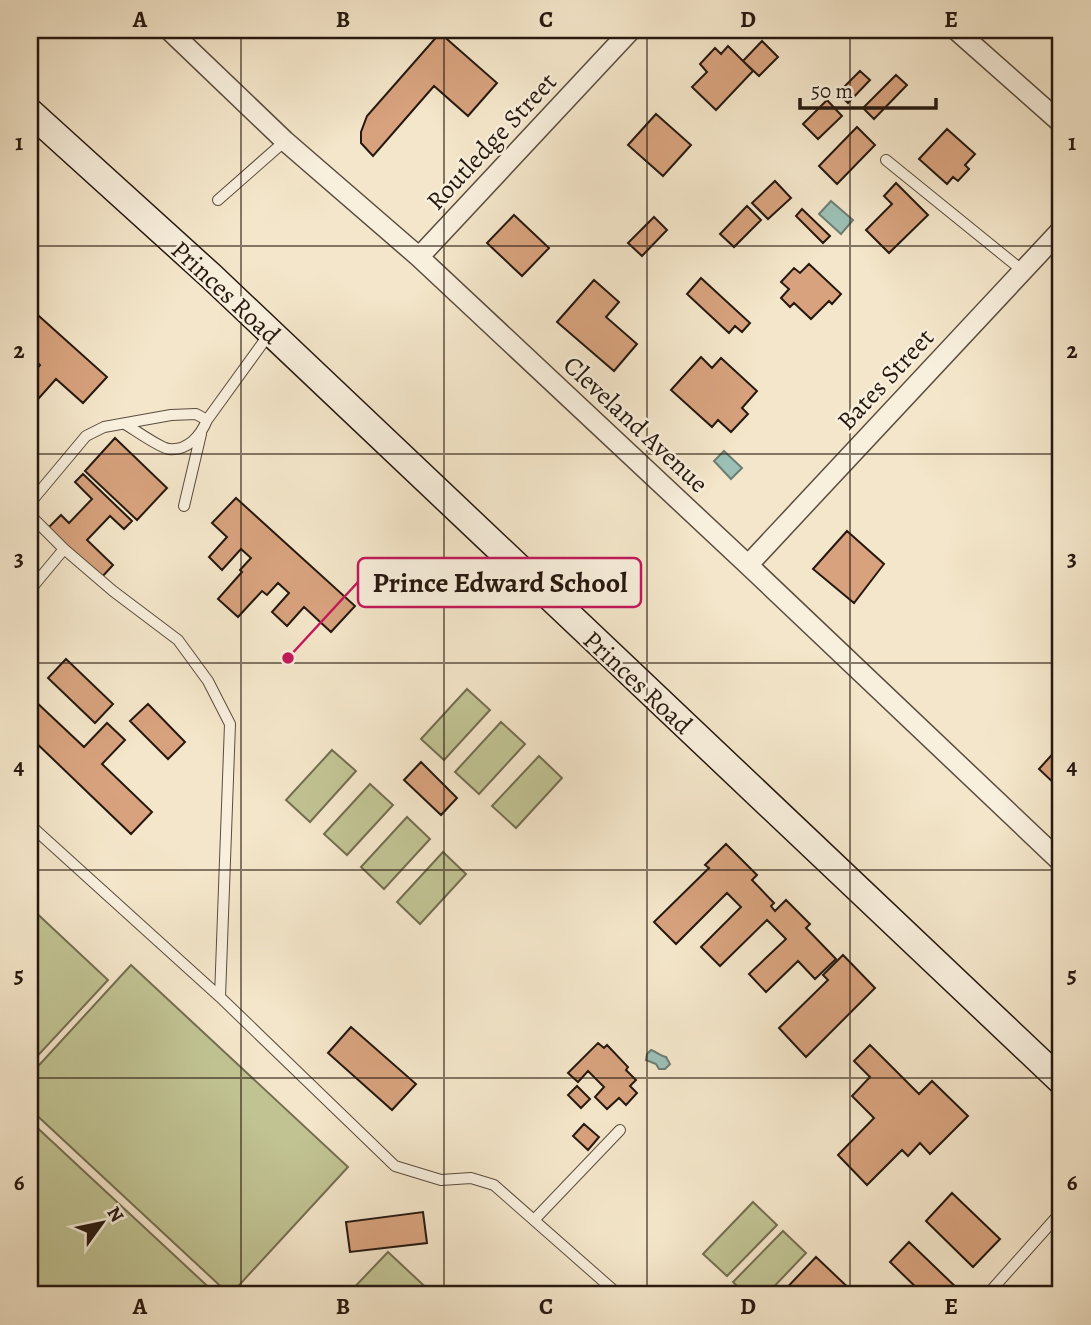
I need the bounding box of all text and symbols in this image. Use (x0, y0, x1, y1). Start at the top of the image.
text: A (132, 4, 148, 35)
text: B (336, 4, 350, 35)
text: C (539, 4, 553, 35)
text: D (740, 4, 756, 35)
text: E (944, 4, 958, 35)
street label: Routledge Street (418, 65, 565, 218)
scale bar (800, 66, 937, 110)
text: 50 m (811, 77, 853, 105)
text: 1 (15, 127, 23, 158)
text: 1 (1068, 127, 1076, 158)
street label: Princes Road (163, 233, 288, 352)
street label: Bates Street (829, 321, 942, 438)
text: 2 (13, 335, 25, 366)
text: 2 (1066, 335, 1078, 366)
street label: Cleveland Avenue (556, 348, 716, 501)
text: 3 (14, 543, 24, 574)
text: 3 (1067, 543, 1077, 574)
callout: Prince Edward School (358, 558, 641, 607)
text: Prince Edward School (372, 564, 628, 602)
street label: Princes Road (575, 623, 700, 742)
text: 4 (14, 751, 25, 782)
text: 4 (1067, 751, 1078, 782)
text: 5 (14, 959, 24, 990)
text: 5 (1067, 959, 1077, 990)
text: 6 (14, 1167, 25, 1198)
text: 6 (1067, 1167, 1078, 1198)
north arrow (66, 1188, 136, 1258)
text: N (101, 1201, 130, 1227)
text: A (132, 1291, 148, 1322)
text: B (336, 1291, 350, 1322)
text: C (539, 1291, 553, 1322)
text: D (740, 1291, 756, 1322)
text: E (944, 1291, 958, 1322)

